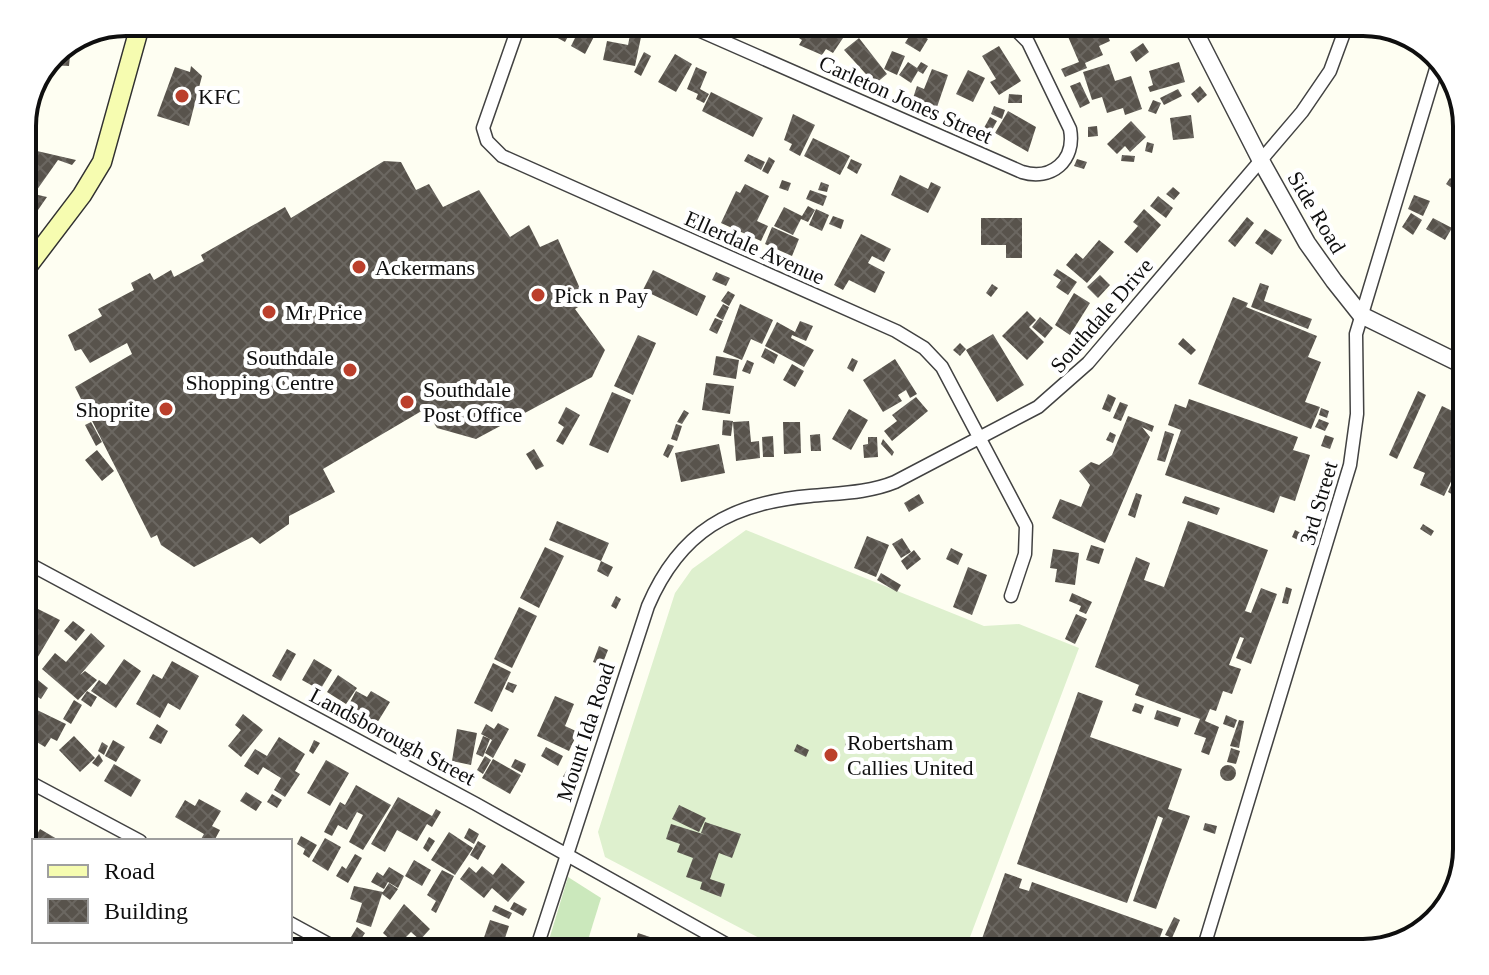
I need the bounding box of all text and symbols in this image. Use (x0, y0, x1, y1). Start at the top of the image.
street label: Carleton Jones Street (815, 50, 996, 149)
place label: KFC (198, 84, 241, 109)
marker: KFC (173, 87, 191, 105)
street label: Side Road (1282, 167, 1351, 258)
street label: Ellerdale Avenue (681, 205, 829, 289)
street label: Southdale Drive (1045, 253, 1158, 378)
place label: Ackermans (375, 255, 475, 280)
marker: Ackermans (350, 258, 368, 276)
place label: Pick n Pay (554, 283, 648, 308)
marker: Pick n Pay (529, 286, 547, 304)
place label: Mr Price (285, 300, 363, 325)
marker: Mr Price (260, 303, 278, 321)
place label: Southdale Shopping Centre (186, 345, 334, 395)
marker: Southdale Shopping Centre (341, 361, 359, 379)
place label: Southdale Post Office (423, 377, 522, 427)
marker: Southdale Post Office (398, 393, 416, 411)
place label: Shoprite (75, 397, 150, 422)
marker: Shoprite (157, 400, 175, 418)
street label: 3rd Street (1295, 458, 1342, 548)
street label: Mount Ida Road (551, 660, 620, 805)
street label: Landsborough Street (306, 682, 480, 791)
place label: Robertsham Callies United (847, 730, 973, 780)
marker: Robertsham Callies United (822, 746, 840, 764)
legend (32, 839, 292, 943)
text: Road (104, 858, 155, 884)
text: Building (104, 898, 188, 924)

